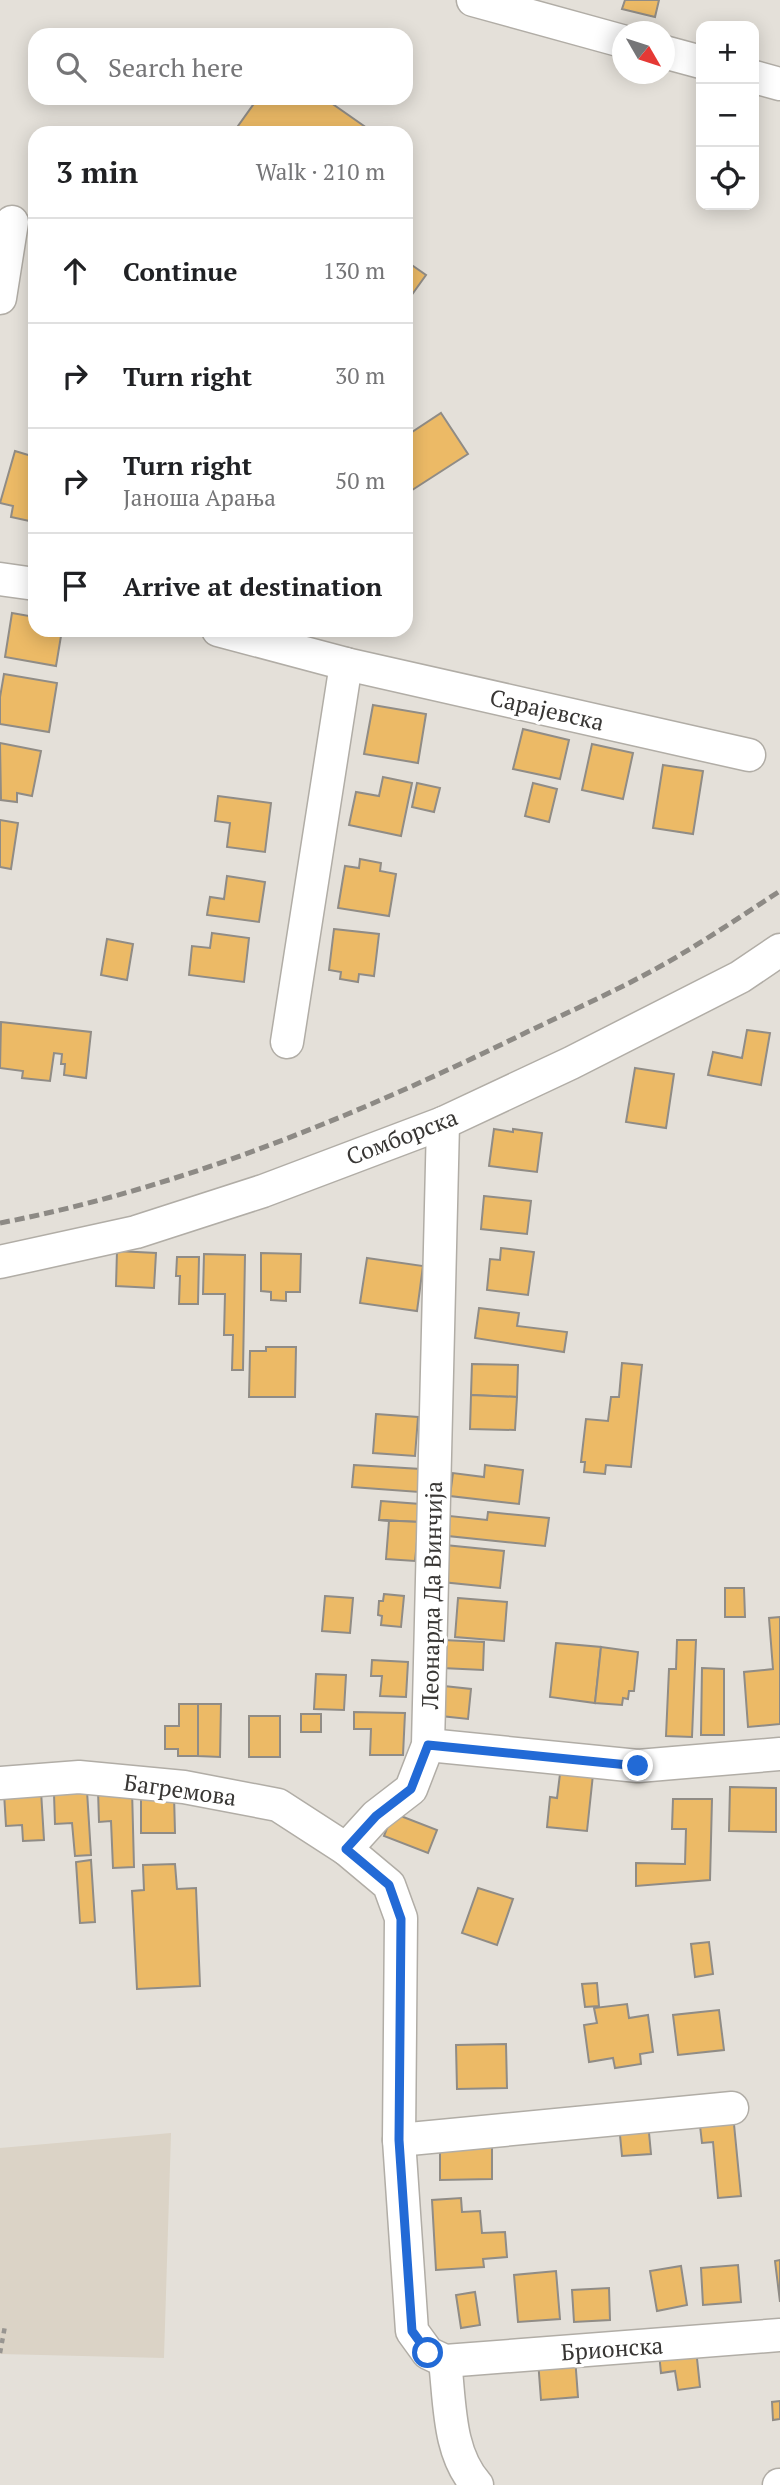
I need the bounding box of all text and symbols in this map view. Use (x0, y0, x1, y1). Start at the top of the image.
north arrow (612, 21, 675, 84)
map controls (696, 21, 759, 210)
button: + (696, 21, 759, 84)
search box (28, 28, 413, 105)
icon: search (52, 48, 90, 86)
text: Search here (108, 50, 243, 84)
button: − (696, 84, 759, 147)
button: locate (696, 147, 759, 210)
text: 3 min (56, 152, 138, 192)
text: Walk · 210 m (256, 156, 385, 187)
icon: ahead (56, 252, 94, 290)
text: Continue (123, 254, 237, 288)
text: 130 m (323, 255, 385, 286)
icon: right (56, 357, 94, 395)
text: Turn right (123, 359, 252, 393)
text: 30 m (335, 360, 385, 391)
text: Turn right (123, 448, 252, 482)
icon: right (56, 462, 94, 500)
text: 50 m (335, 465, 385, 496)
text: Јаноша Арања (123, 482, 276, 513)
icon: arrive (56, 567, 94, 605)
text: Arrive at destination (123, 569, 382, 603)
street label: Сарајевска (487, 681, 608, 738)
street label: Сомборска (342, 1101, 462, 1172)
street label: Леонарда Да Винчија (414, 1480, 449, 1710)
route end (622, 1750, 653, 1781)
street label: Багремова (122, 1766, 239, 1813)
street label: Брионска (560, 2329, 665, 2368)
route start (412, 2337, 443, 2368)

